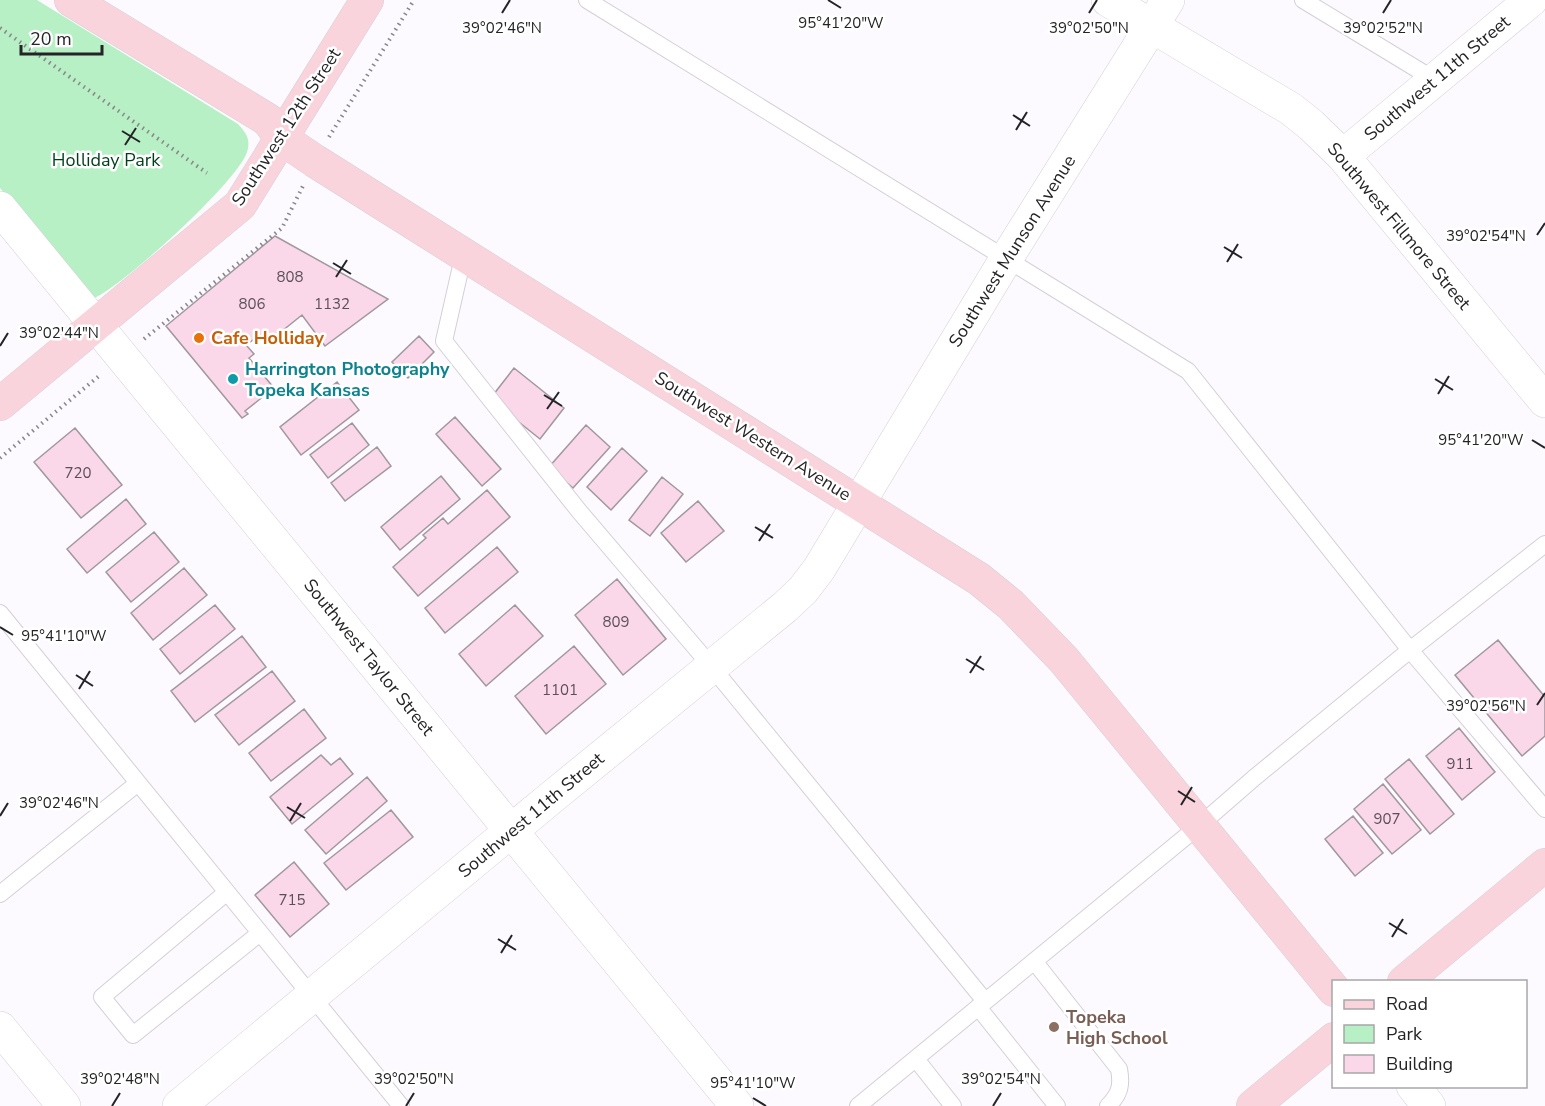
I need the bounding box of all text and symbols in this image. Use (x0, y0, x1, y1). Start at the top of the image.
street label: Southwest 11th Street (1359, 9, 1516, 146)
text: 95°41'20"W (798, 13, 884, 33)
scale bar (21, 18, 102, 56)
text: 39°02'46"N (462, 18, 542, 38)
text: 39°02'50"N (1049, 18, 1129, 38)
text: 39°02'52"N (1343, 18, 1423, 38)
text: 20 m (30, 27, 72, 51)
street label: Southwest 12th Street (226, 43, 346, 211)
street label: Southwest Fillmore Street (1322, 137, 1477, 315)
park label: Holliday Park (52, 148, 161, 172)
street label: Southwest Munson Avenue (943, 150, 1081, 352)
text: 39°02'54"N (1446, 226, 1526, 246)
house number: 808 (276, 267, 304, 287)
house number: 806 (238, 294, 266, 314)
house number: 1132 (314, 294, 350, 314)
text: 39°02'44"N (19, 323, 99, 343)
place label: Cafe Holliday (211, 326, 325, 350)
marker: Cafe Holliday (192, 331, 206, 345)
place label: Harrington Photography Topeka Kansas (245, 357, 450, 402)
street label: Southwest Western Avenue (650, 366, 856, 506)
marker: Harrington Photography Topeka Kansas (226, 372, 240, 386)
text: 95°41'20"W (1438, 430, 1524, 450)
house number: 720 (64, 463, 92, 483)
street label: Southwest Taylor Street (298, 574, 440, 741)
house number: 809 (602, 612, 630, 632)
text: 95°41'10"W (21, 626, 107, 646)
house number: 1101 (542, 680, 578, 700)
text: 39°02'56"N (1446, 696, 1526, 716)
street label: Southwest 11th Street (453, 746, 610, 883)
house number: 911 (1446, 754, 1474, 774)
text: 39°02'46"N (19, 793, 99, 813)
house number: 907 (1373, 809, 1401, 829)
house number: 715 (278, 890, 306, 910)
legend (1332, 980, 1527, 1088)
text: Road (1386, 992, 1428, 1016)
place label: Topeka High School (1066, 1005, 1168, 1050)
marker: Topeka High School (1047, 1020, 1061, 1034)
text: Park (1386, 1022, 1423, 1046)
text: Building (1386, 1052, 1453, 1076)
text: 39°02'48"N (80, 1069, 160, 1089)
text: 39°02'50"N (374, 1069, 454, 1089)
text: 39°02'54"N (961, 1069, 1041, 1089)
text: 95°41'10"W (710, 1073, 796, 1093)

